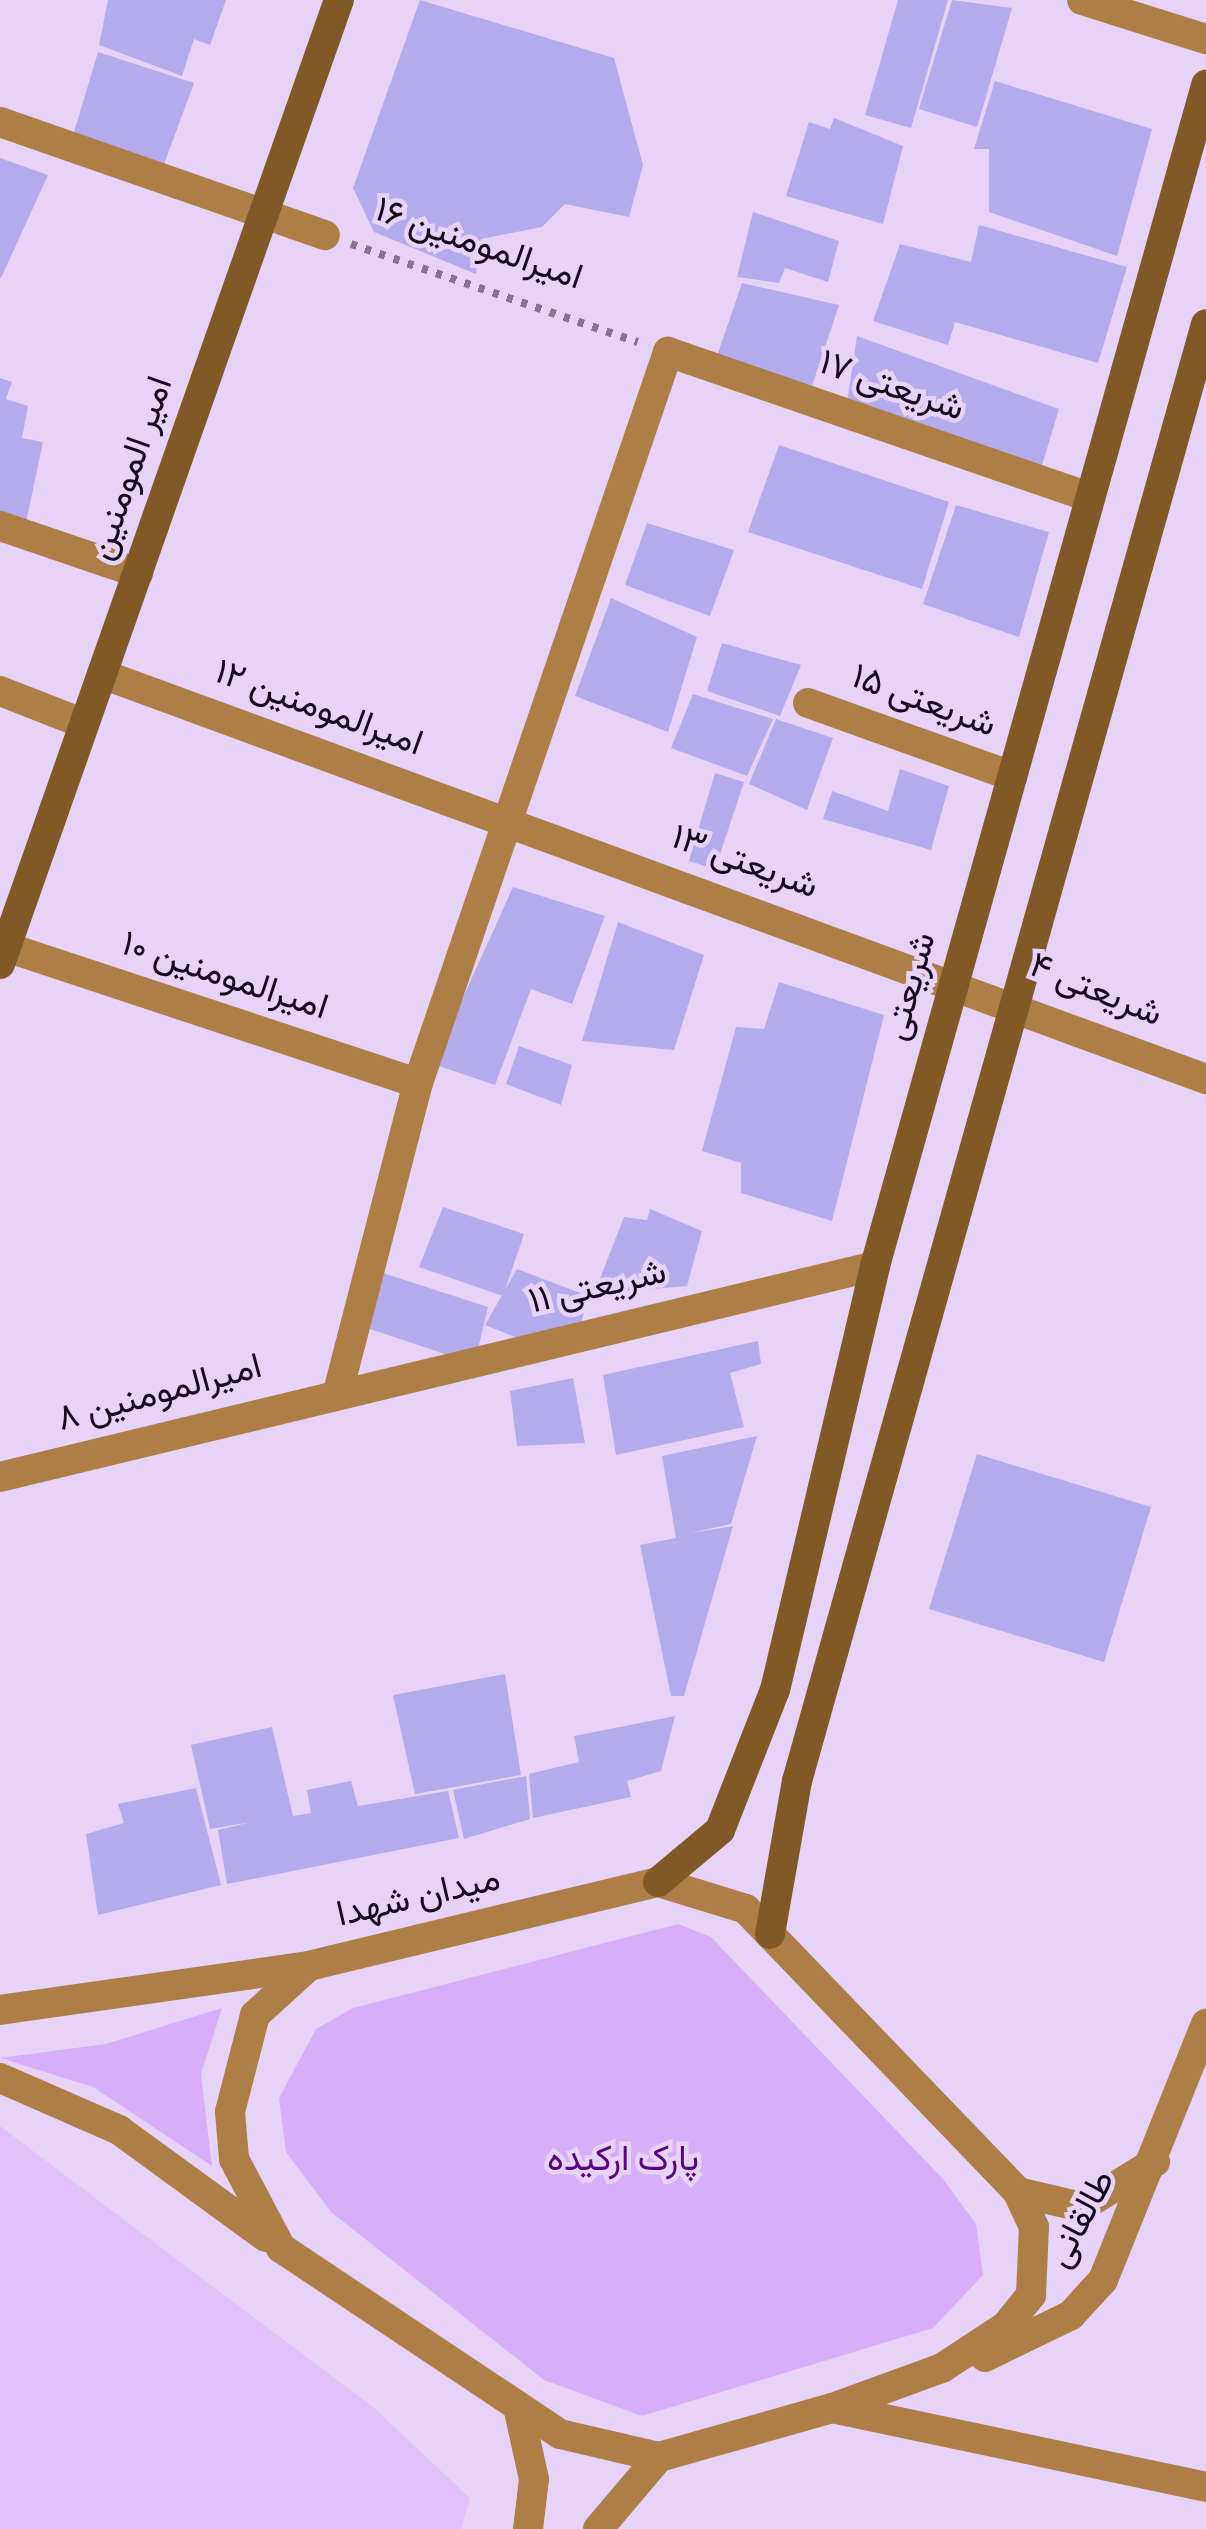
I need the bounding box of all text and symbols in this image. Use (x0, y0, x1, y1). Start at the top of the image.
street label: امیرالمومنین ۱۶ (369, 190, 587, 302)
street label: شریعتی ۱۷ (813, 343, 969, 433)
street label: امیر المومنین (81, 372, 185, 566)
street label: امیرالمومنین ۱۲ (208, 652, 428, 768)
street label: شریعتی ۱۵ (845, 657, 1001, 749)
street label: شریعتی ۱۳ (665, 818, 823, 910)
street label: امیرالمومنین ۱۰ (115, 924, 333, 1032)
street label: شریعتی (876, 928, 948, 1046)
street label: شریعتی ۴ (1022, 946, 1168, 1038)
street label: شریعتی ۱۱ (525, 1252, 671, 1326)
street label: امیرالمومنین ۸ (53, 1347, 267, 1443)
street label: میدان شهدا (333, 1859, 505, 1939)
park label: پارک ارکیده (547, 2140, 699, 2184)
street label: طالقانی (1039, 2164, 1127, 2276)

